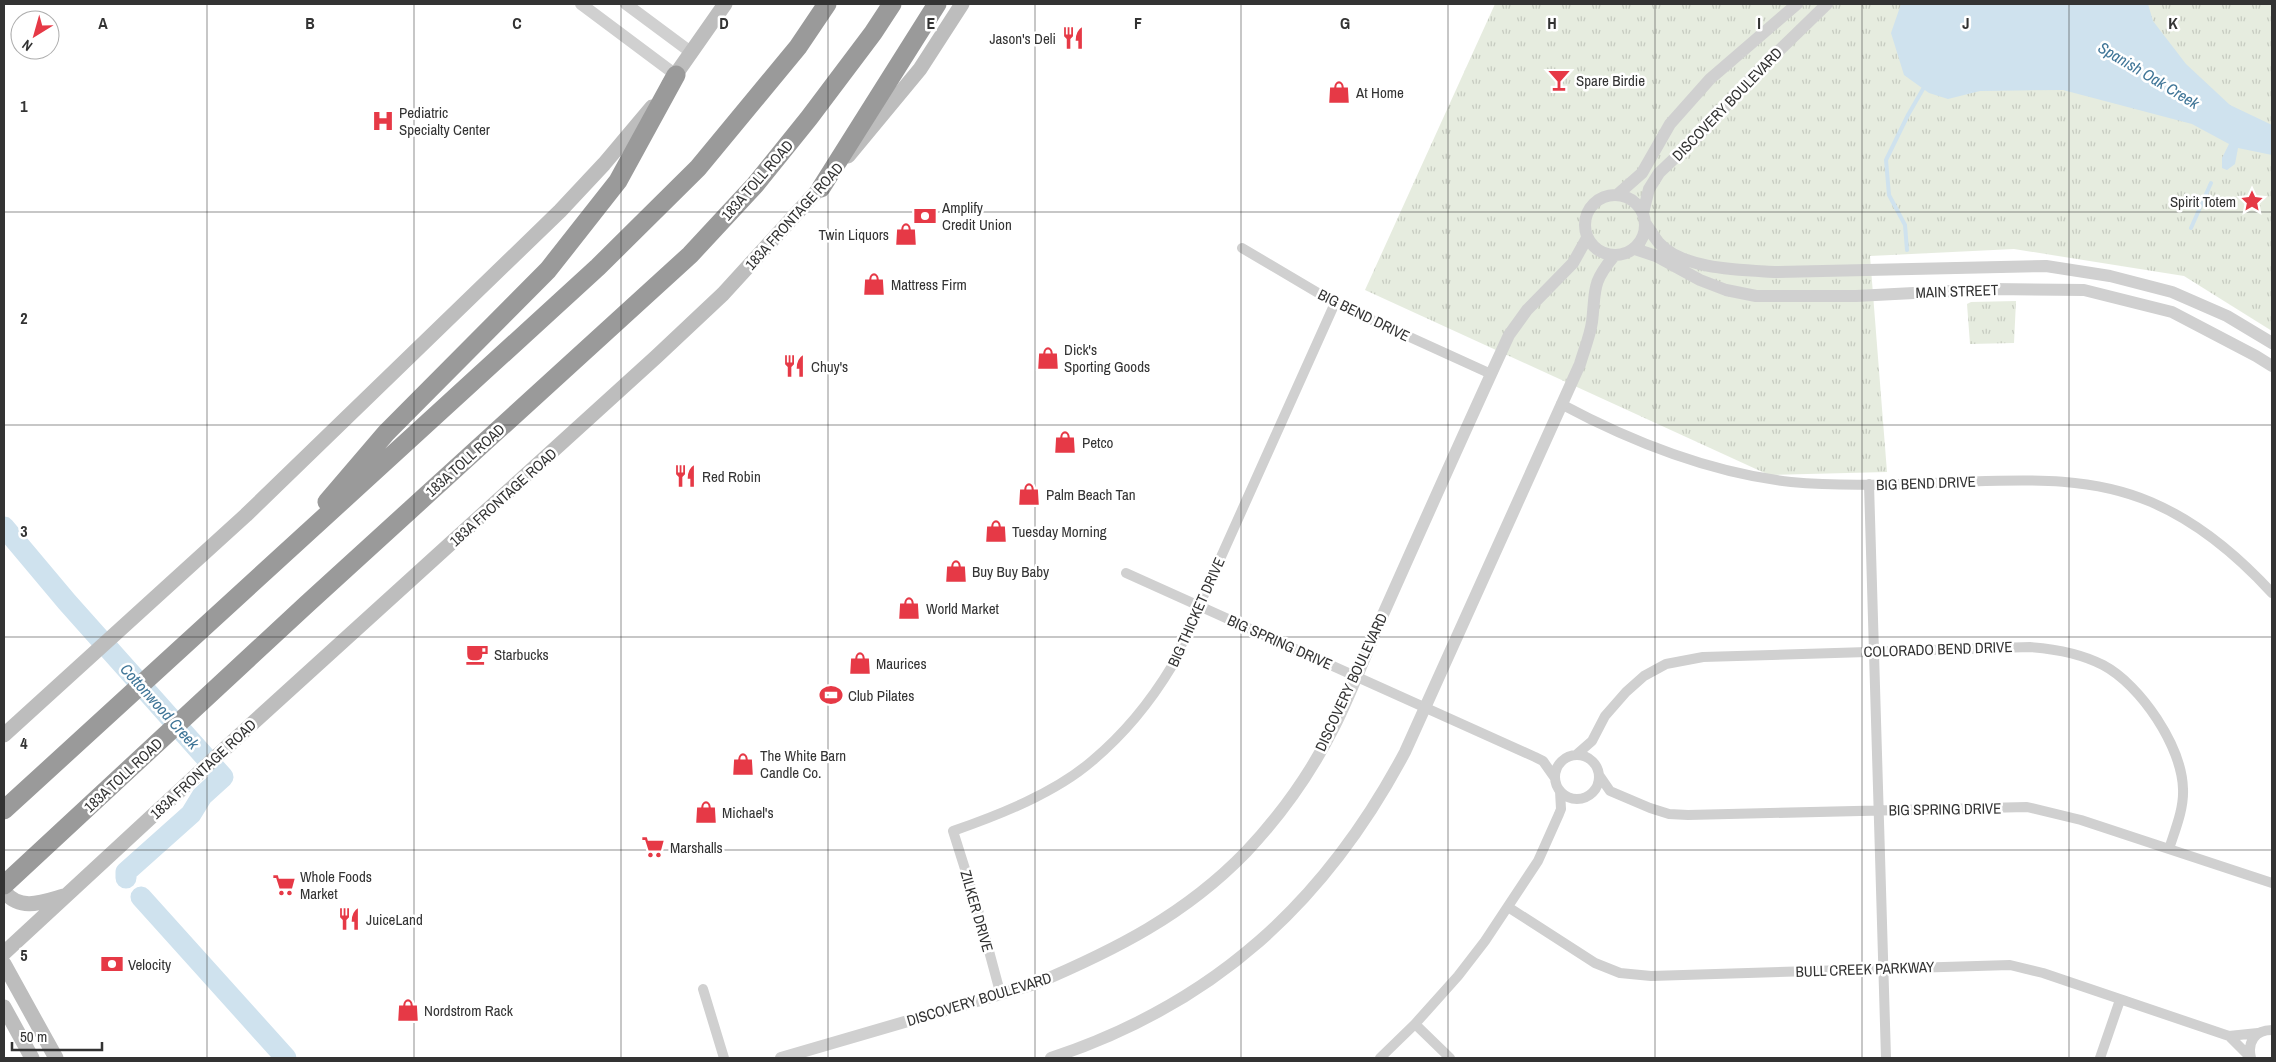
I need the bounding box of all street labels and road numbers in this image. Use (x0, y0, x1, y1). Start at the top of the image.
street label: DISCOVERY BOULEVARD (1667, 43, 1787, 165)
street label: 183A TOLL ROAD (716, 135, 798, 225)
street label: 183A FRONTAGE ROAD (740, 158, 848, 274)
street label: MAIN STREET (1915, 279, 1999, 303)
street label: BIG BEND DRIVE (1315, 284, 1413, 346)
street label: 183A TOLL ROAD (421, 419, 509, 501)
street label: 183A FRONTAGE ROAD (445, 443, 561, 551)
street label: BIG BEND DRIVE (1876, 471, 1976, 495)
street label: BIG THICKET DRIVE (1162, 554, 1230, 670)
street label: BIG SPRING DRIVE (1224, 609, 1336, 675)
street label: DISCOVERY BOULEVARD (1310, 609, 1392, 755)
street label: COLORADO BEND DRIVE (1863, 636, 2013, 662)
street label: 183A FRONTAGE ROAD (145, 714, 261, 824)
street label: 183A TOLL ROAD (79, 733, 167, 817)
street label: BIG SPRING DRIVE (1888, 798, 2002, 820)
street label: ZILKER DRIVE (955, 868, 999, 954)
street label: BULL CREEK PARKWAY (1795, 956, 1936, 982)
street label: DISCOVERY BOULEVARD (904, 967, 1054, 1031)

